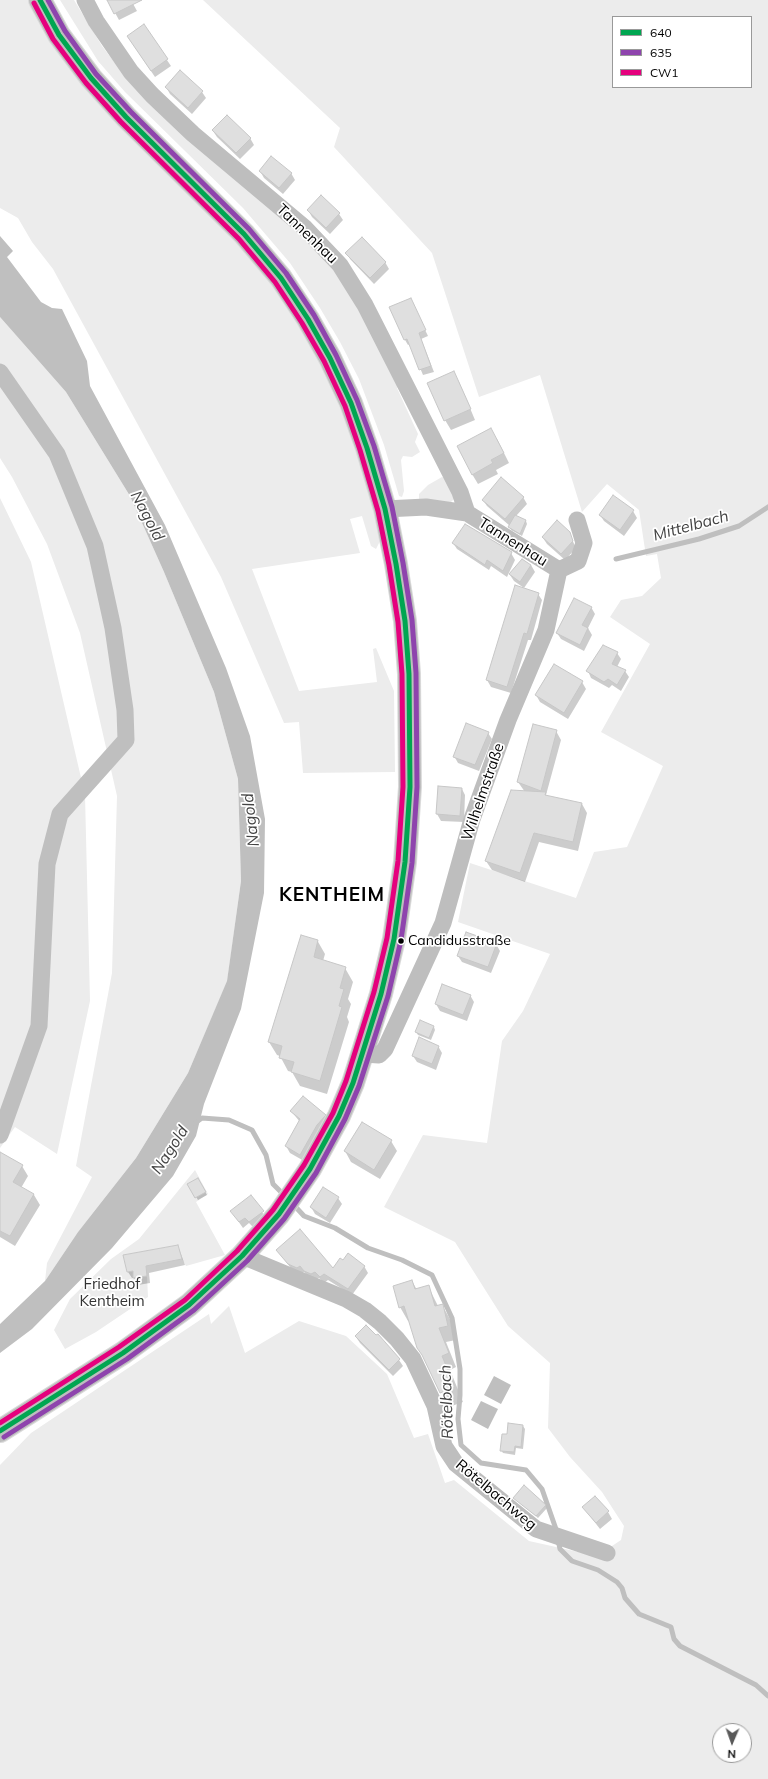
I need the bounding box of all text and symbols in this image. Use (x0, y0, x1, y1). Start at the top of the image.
legend (612, 16, 752, 88)
text: 640 (650, 25, 672, 40)
text: 635 (650, 45, 672, 60)
text: CW1 (650, 65, 679, 80)
street label: Tannenhau (273, 200, 341, 268)
water label: Nagold (126, 488, 168, 544)
water label: Mittelbach (651, 507, 731, 545)
street label: Tannenhau (475, 514, 551, 570)
street label: Wilhelmstraße (458, 741, 508, 843)
water label: Nagold (238, 792, 264, 848)
district label: KENTHEIM (279, 884, 385, 906)
place label: Candidusstraße (408, 933, 511, 949)
marker: Candidusstraße (396, 936, 406, 946)
water label: Nagold (147, 1122, 193, 1178)
park label: Friedhof Kentheim (79, 1275, 145, 1310)
water label: Rötelbach (436, 1364, 458, 1440)
street label: Rötelbachweg (452, 1456, 540, 1534)
north arrow (712, 1723, 752, 1763)
text: N (727, 1747, 736, 1761)

